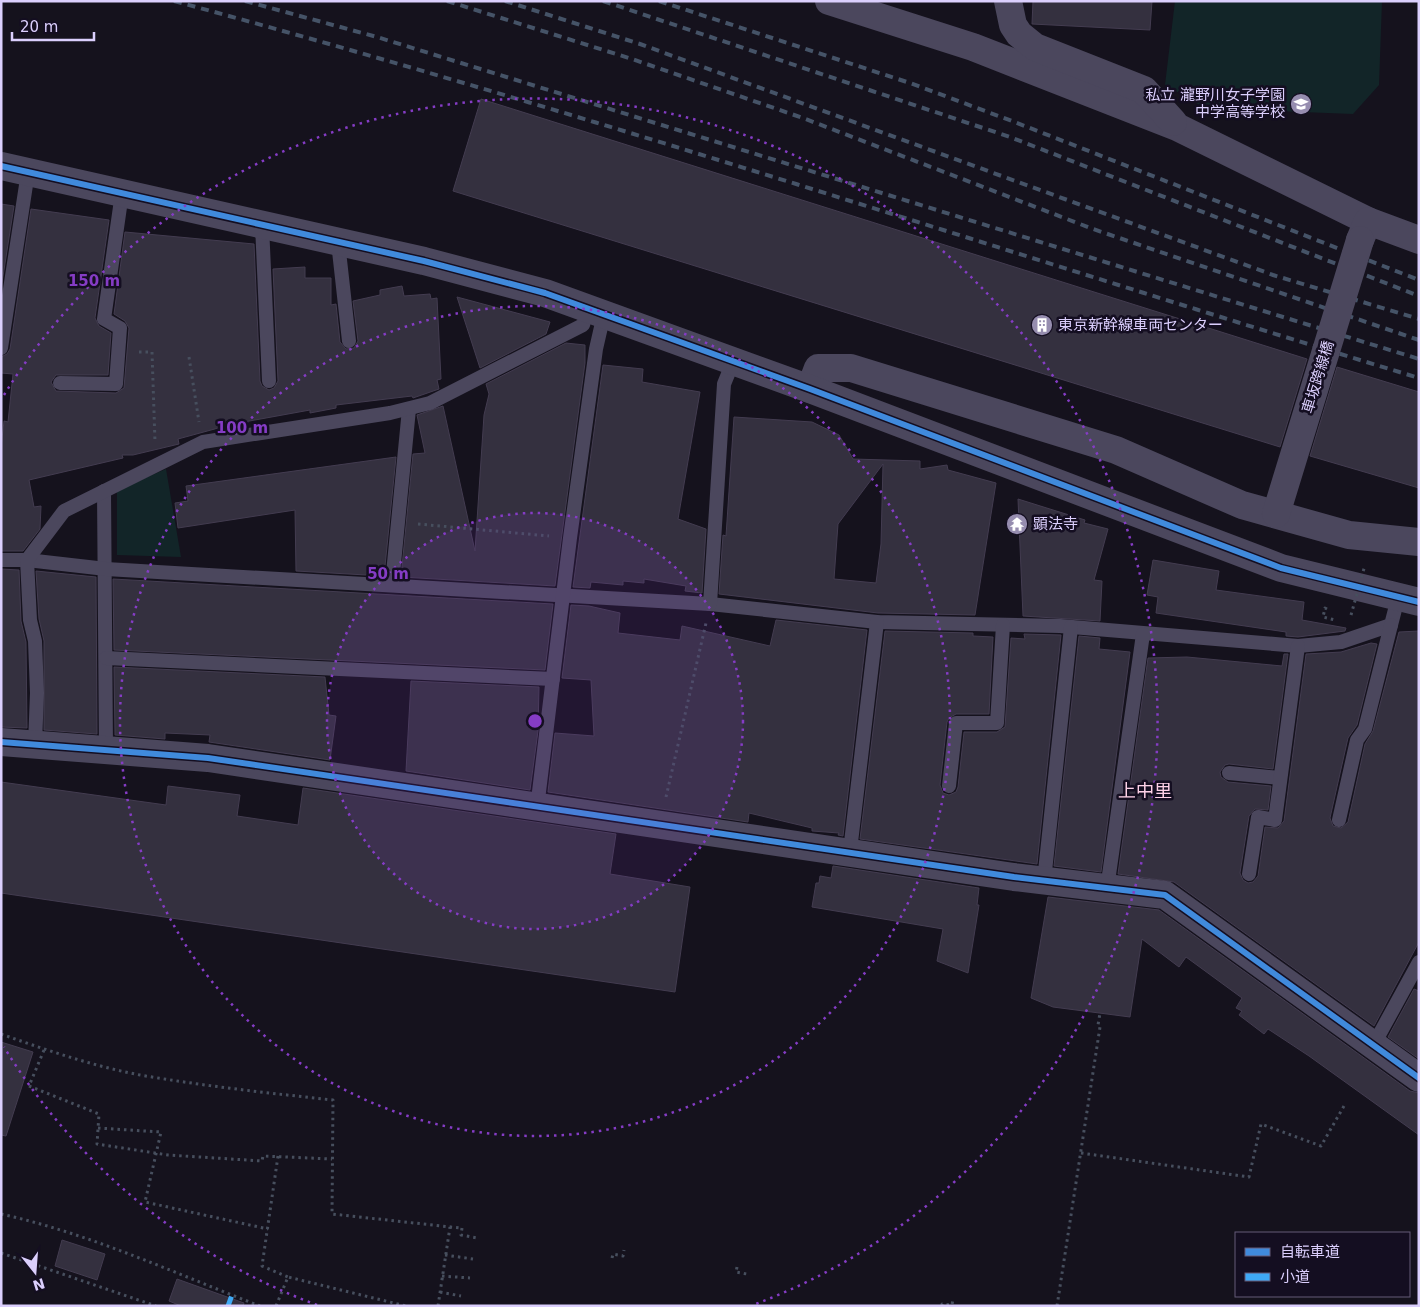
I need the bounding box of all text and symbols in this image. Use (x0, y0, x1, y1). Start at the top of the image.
scale bar (12, 10, 95, 42)
text: 20 m (20, 18, 58, 36)
place label: 私立 瀧野川女子学園 中学高等学校 (1145, 86, 1285, 121)
school or university icon: 私立 瀧野川女子学園 中学高等学校 (1289, 92, 1313, 116)
text: 150 m (68, 272, 120, 290)
building icon: 東京新幹線車両センター (1030, 313, 1054, 337)
place label: 東京新幹線車両センター (1058, 316, 1223, 334)
street label: 車坂跨線橋 (1298, 338, 1338, 416)
text: 100 m (216, 419, 268, 437)
temple icon: 顕法寺 (1005, 512, 1029, 536)
place label: 顕法寺 (1033, 515, 1078, 533)
text: 50 m (367, 565, 409, 583)
centre of rings (526, 712, 544, 730)
district label: 上中里 (1118, 780, 1172, 801)
legend (1235, 1232, 1410, 1297)
text: 自転車道 (1280, 1243, 1340, 1261)
north arrow (10, 1247, 60, 1297)
text: 小道 (1280, 1268, 1310, 1286)
text: N (31, 1275, 47, 1294)

